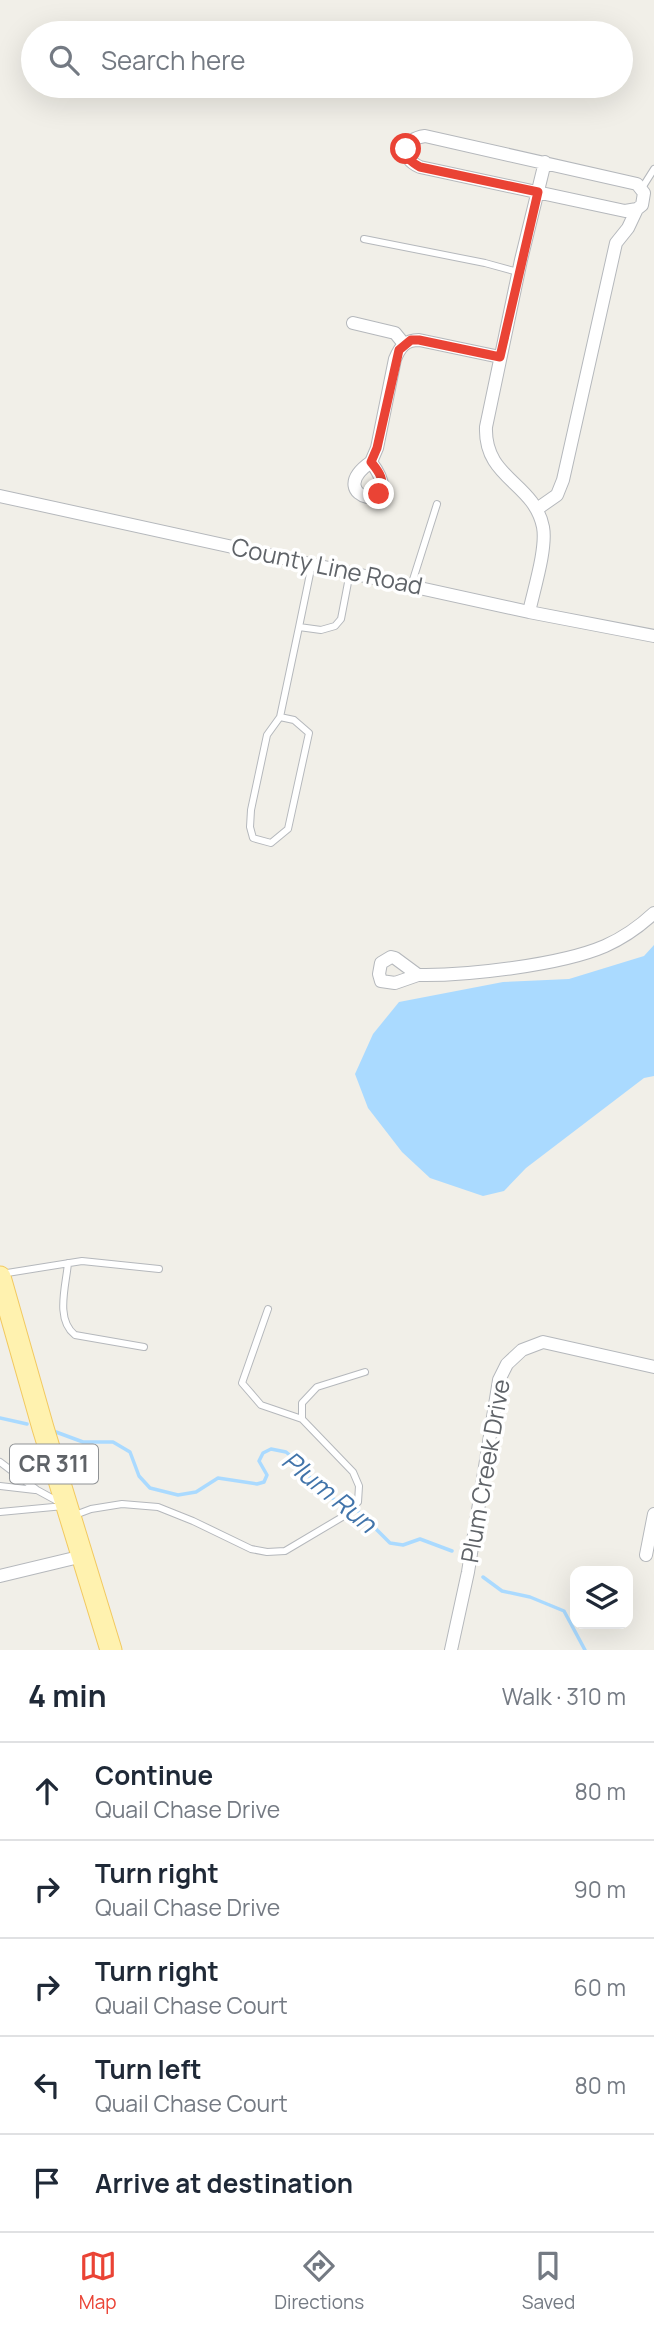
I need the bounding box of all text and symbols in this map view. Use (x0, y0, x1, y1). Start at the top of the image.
search box (21, 21, 633, 98)
icon: search (45, 41, 83, 79)
text: Search here (101, 42, 246, 78)
route start (390, 133, 421, 164)
route end (363, 478, 394, 509)
street label: County Line Road (229, 529, 426, 602)
street label: Plum Creek Drive (452, 1376, 517, 1565)
water label: Plum Run (275, 1442, 386, 1541)
road number: CR 311 (10, 1444, 98, 1484)
map controls (570, 1566, 633, 1629)
button: layers (570, 1566, 633, 1629)
text: 4 min (28, 1675, 106, 1716)
text: Walk · 310 m (502, 1680, 626, 1712)
text: Continue (95, 1757, 213, 1793)
icon: ahead (28, 1772, 66, 1810)
text: 80 m (575, 1775, 626, 1807)
text: Quail Chase Drive (95, 1793, 280, 1825)
text: Turn right (95, 1855, 219, 1891)
icon: right (28, 1870, 66, 1908)
text: 90 m (574, 1873, 626, 1905)
text: Quail Chase Drive (95, 1891, 280, 1923)
text: Turn right (95, 1953, 219, 1989)
icon: right (28, 1968, 66, 2006)
text: 60 m (574, 1971, 626, 2003)
text: Quail Chase Court (95, 1989, 288, 2021)
text: Turn left (95, 2051, 202, 2087)
icon: left (28, 2066, 66, 2104)
text: 80 m (575, 2069, 626, 2101)
text: Quail Chase Court (95, 2087, 288, 2119)
icon: arrive (28, 2164, 66, 2202)
text: Arrive at destination (95, 2165, 353, 2201)
tab: Map (79, 2247, 117, 2315)
tab: Directions (274, 2247, 364, 2315)
tab: Saved (522, 2247, 575, 2315)

